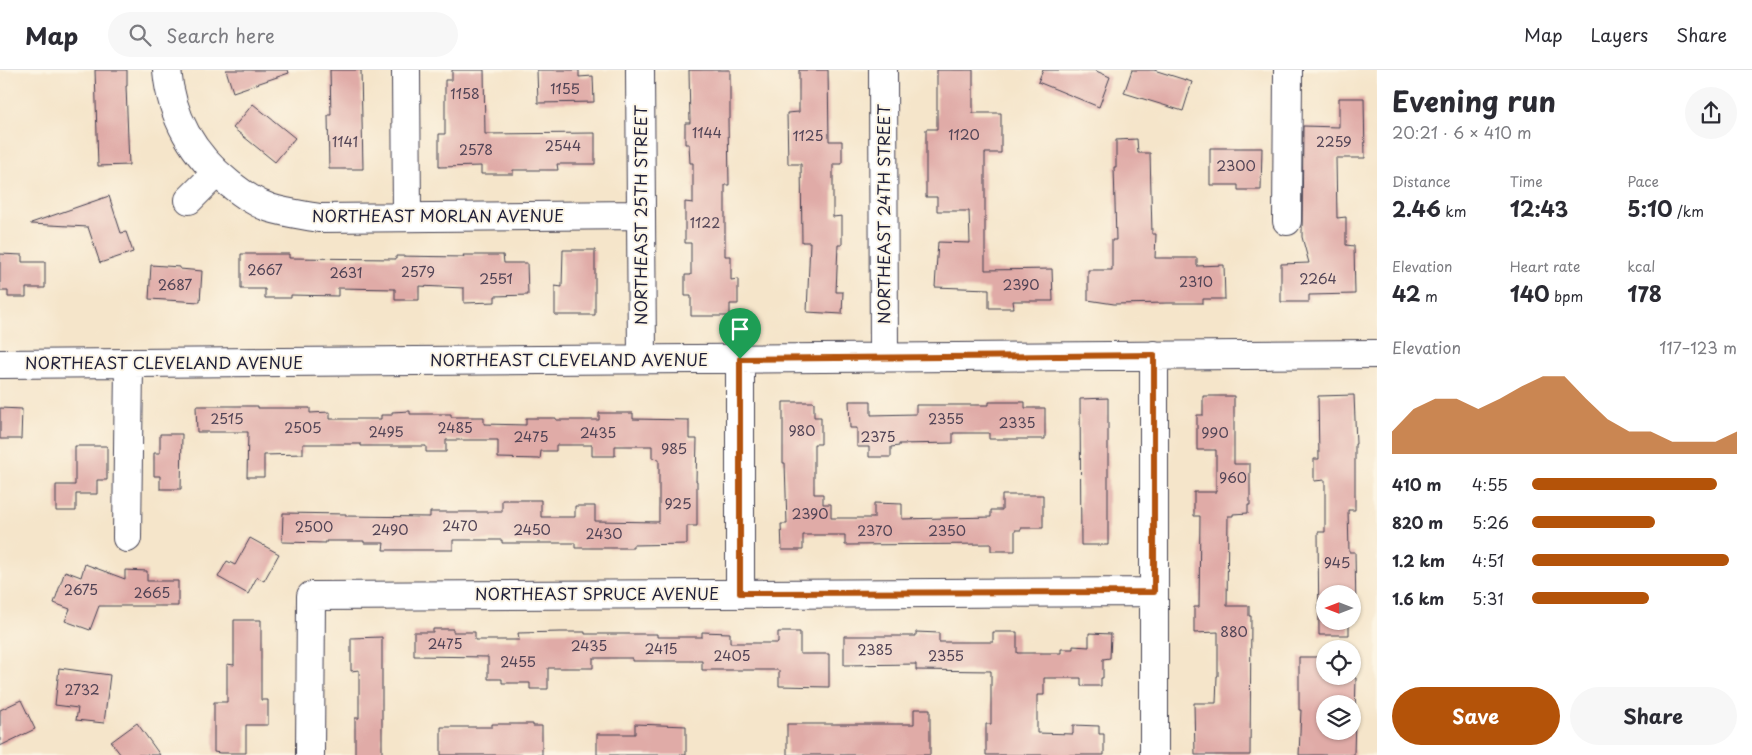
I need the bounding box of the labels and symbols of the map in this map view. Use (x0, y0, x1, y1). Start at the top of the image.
house number: 1155 (550, 78, 580, 99)
house number: 1158 (450, 83, 480, 104)
street label: NORTHEAST 24TH STREET (871, 104, 895, 324)
street label: NORTHEAST 25TH STREET (628, 105, 652, 325)
house number: 1144 (692, 122, 722, 143)
house number: 1120 (948, 124, 980, 145)
house number: 1125 (793, 125, 823, 146)
house number: 1141 (332, 131, 358, 152)
house number: 2259 (1316, 131, 1352, 152)
house number: 2544 (545, 135, 581, 156)
house number: 2578 (459, 139, 493, 160)
house number: 2300 (1216, 155, 1256, 176)
street label: NORTHEAST MORLAN AVENUE (312, 203, 564, 227)
house number: 1122 (690, 212, 720, 233)
house number: 2667 (247, 259, 283, 280)
house number: 2579 (401, 261, 435, 282)
house number: 2631 (329, 262, 363, 283)
house number: 2551 (479, 268, 513, 289)
house number: 2264 (1299, 268, 1337, 289)
house number: 2310 (1179, 271, 1213, 292)
house number: 2687 (158, 274, 192, 295)
house number: 2390 (1002, 274, 1040, 295)
pin (719, 308, 761, 359)
street label: NORTHEAST CLEVELAND AVENUE (430, 347, 708, 371)
street label: NORTHEAST CLEVELAND AVENUE (25, 350, 303, 374)
house number: 2515 (210, 408, 244, 429)
house number: 2355 (928, 408, 964, 429)
house number: 2335 (999, 412, 1035, 433)
house number: 2505 (284, 417, 322, 438)
house number: 2485 (437, 417, 473, 438)
house number: 980 (788, 420, 816, 441)
house number: 2495 (368, 421, 404, 442)
house number: 2435 (580, 422, 616, 443)
house number: 990 (1201, 422, 1229, 443)
house number: 2475 (514, 426, 549, 447)
house number: 2375 (860, 426, 896, 447)
house number: 985 (661, 438, 687, 459)
house number: 960 (1219, 467, 1247, 488)
house number: 925 (665, 493, 691, 514)
house number: 2390 (791, 503, 829, 524)
house number: 2470 (442, 515, 478, 536)
house number: 2500 (295, 516, 333, 537)
house number: 2490 (372, 519, 408, 540)
house number: 2450 (513, 519, 551, 540)
house number: 2370 (857, 520, 893, 541)
house number: 2350 (928, 520, 966, 541)
house number: 2430 (585, 523, 623, 544)
house number: 945 (1324, 552, 1350, 573)
house number: 2675 (64, 579, 98, 600)
street label: NORTHEAST SPRUCE AVENUE (475, 581, 719, 605)
house number: 2665 (134, 582, 170, 603)
north arrow (1316, 585, 1361, 630)
house number: 880 (1220, 621, 1248, 642)
house number: 2475 (428, 633, 463, 654)
house number: 2435 (571, 635, 607, 656)
house number: 2415 (644, 638, 678, 659)
house number: 2385 (857, 639, 893, 660)
house number: 2405 (713, 645, 751, 666)
house number: 2355 (928, 645, 964, 666)
house number: 2455 (500, 651, 536, 672)
house number: 2732 (64, 679, 100, 700)

